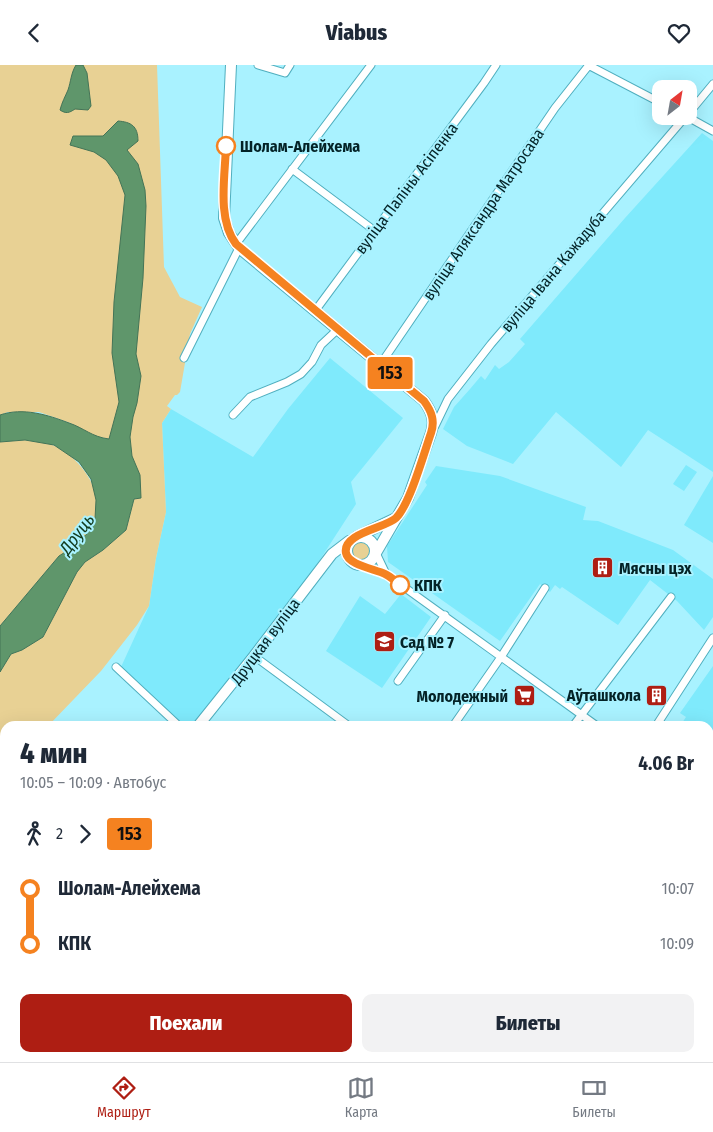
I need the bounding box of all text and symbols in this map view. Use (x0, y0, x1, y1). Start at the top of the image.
icon: back (20, 19, 48, 47)
text: Viabus (326, 19, 387, 46)
icon: heart (665, 19, 693, 47)
north arrow (652, 80, 698, 125)
map controls (652, 80, 697, 125)
street label: вуліца Паліны Асіпенка (351, 119, 462, 258)
street label: вуліца Аляксандра Матросава (419, 125, 548, 304)
marker: Шолам-Алейхема (216, 136, 236, 156)
place label: Шолам-Алейхема (240, 137, 360, 156)
street label: вуліца Івана Кажадуба (497, 207, 610, 336)
line badge: 153 (361, 357, 419, 389)
text: 153 (378, 362, 402, 384)
water label: Друць (53, 509, 99, 560)
building icon: Мясны цэх (591, 556, 615, 580)
place label: Мясны цэх (619, 559, 692, 578)
marker: КПК (390, 575, 410, 595)
place label: КПК (414, 576, 443, 595)
street label: Друцкая вуліца (226, 594, 304, 689)
school or university icon: Сад № 7 (372, 630, 396, 654)
place label: Сад № 7 (400, 633, 454, 652)
building icon: Аўташкола (645, 683, 669, 707)
supermarket icon: Молодежный (512, 684, 536, 708)
place label: Аўташкола (566, 686, 641, 705)
place label: Молодежный (416, 687, 508, 706)
text: 4 мин (20, 737, 87, 770)
text: 4.06 Br (638, 752, 694, 775)
text: 10:05 – 10:09 · Автобус (20, 773, 166, 792)
icon: walk (20, 820, 48, 848)
icon: forward (71, 820, 99, 848)
text: 153 (117, 823, 142, 845)
text: 2 (56, 824, 63, 843)
text: Шолам-Алейхема (58, 877, 201, 900)
text: 10:07 (662, 879, 694, 898)
text: КПК (58, 932, 91, 955)
text: 10:09 (660, 934, 694, 953)
button: Поехали (20, 994, 352, 1052)
button: Билеты (362, 994, 694, 1052)
tab: Маршрут (97, 1074, 151, 1121)
tab: Карта (345, 1074, 378, 1121)
tab: Билеты (572, 1074, 616, 1121)

